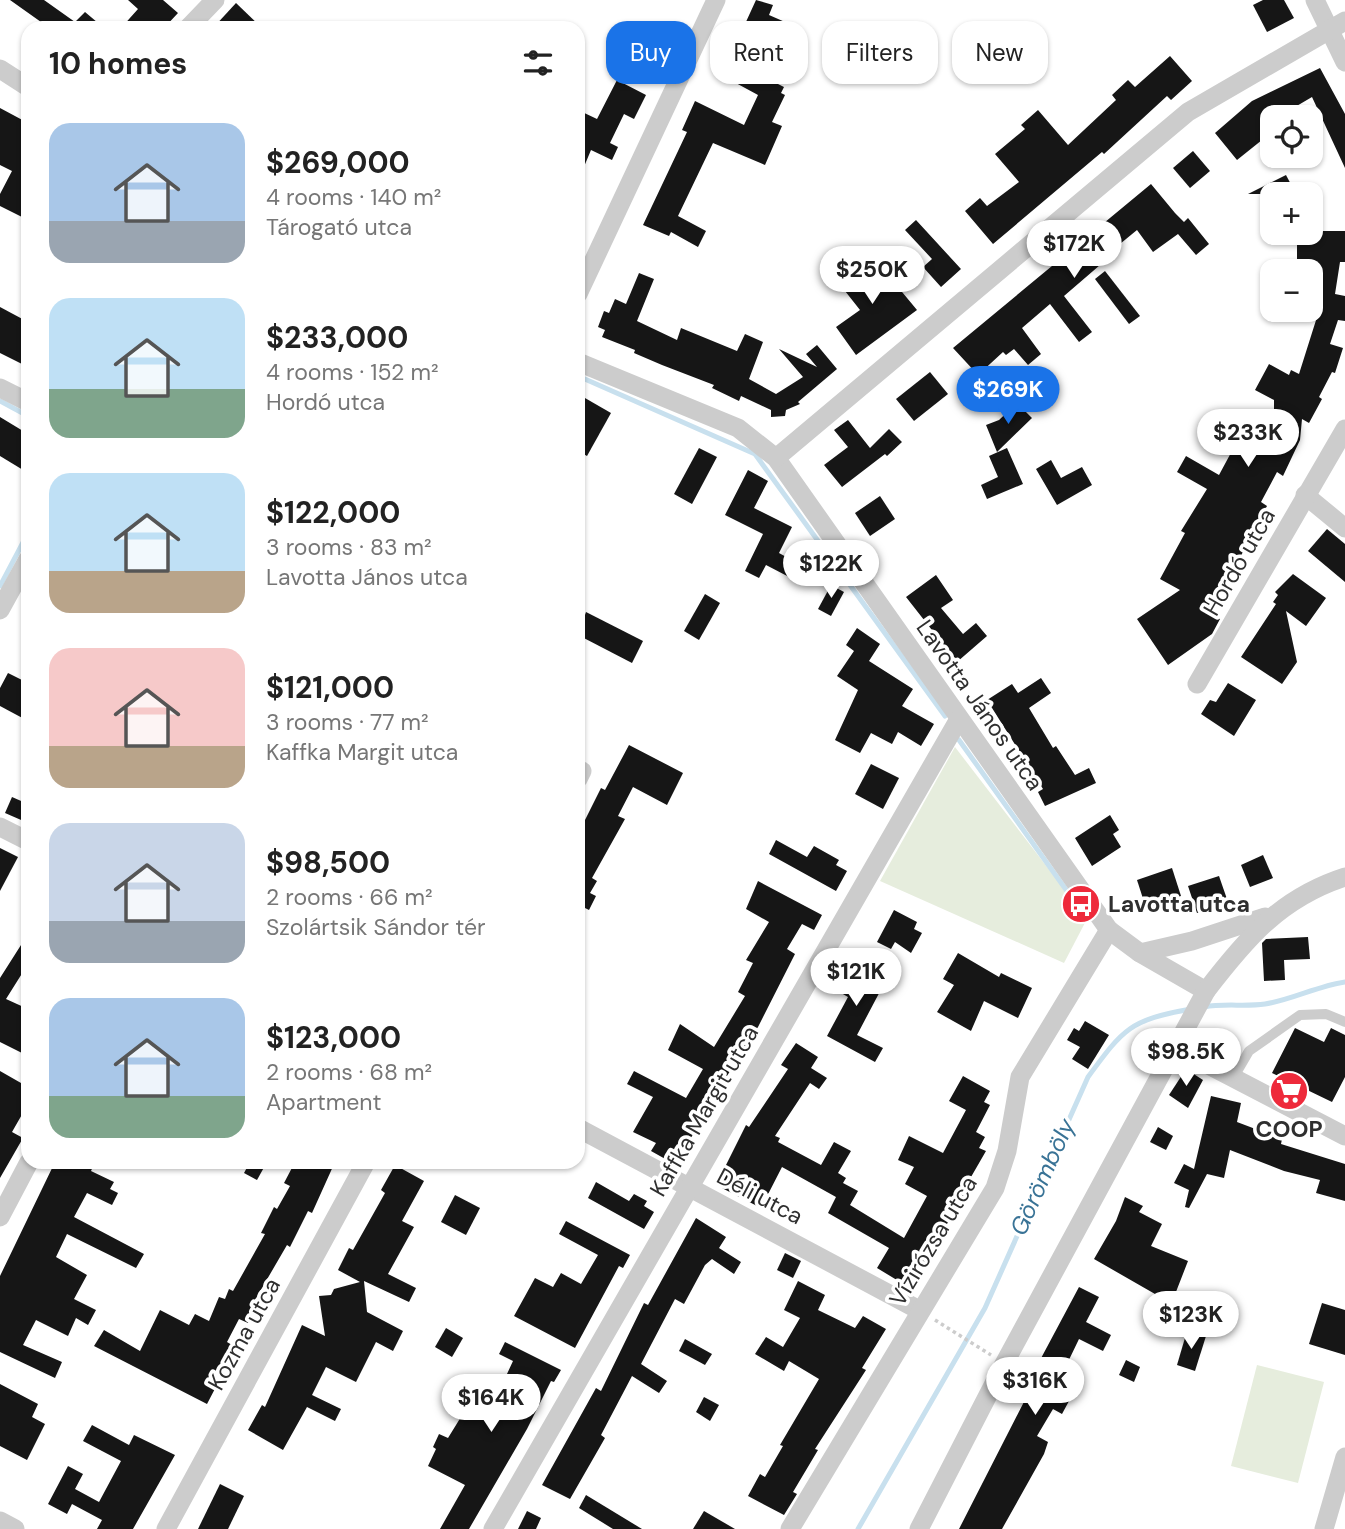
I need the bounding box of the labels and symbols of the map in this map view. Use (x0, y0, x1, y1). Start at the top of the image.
pin: $172K (1025, 220, 1123, 280)
pin: $250K (823, 246, 921, 306)
pin: $269K (959, 366, 1057, 426)
pin: $233K (1199, 410, 1297, 469)
street label: Hordó utca (1196, 503, 1282, 621)
pin: $122K (782, 540, 880, 600)
street label: Lavotta János utca (910, 614, 1050, 796)
bus stop icon: Lavotta utca (1060, 883, 1102, 925)
place label: Lavotta utca (1108, 889, 1250, 919)
pin: $121K (807, 948, 905, 1008)
street label: Kaffka Margit utca (643, 1020, 765, 1202)
pin: $98.5K (1129, 1028, 1243, 1088)
supermarket icon: COOP (1268, 1070, 1310, 1112)
water label: Görömböly (1003, 1113, 1082, 1240)
place label: COOP (1255, 1114, 1323, 1144)
street label: Déli utca (712, 1161, 808, 1231)
street label: Vízirózsa utca (882, 1170, 984, 1312)
street label: Kozma utca (201, 1273, 287, 1395)
pin: $123K (1142, 1292, 1240, 1351)
pin: $316K (986, 1358, 1084, 1417)
pin: $164K (442, 1374, 540, 1434)

